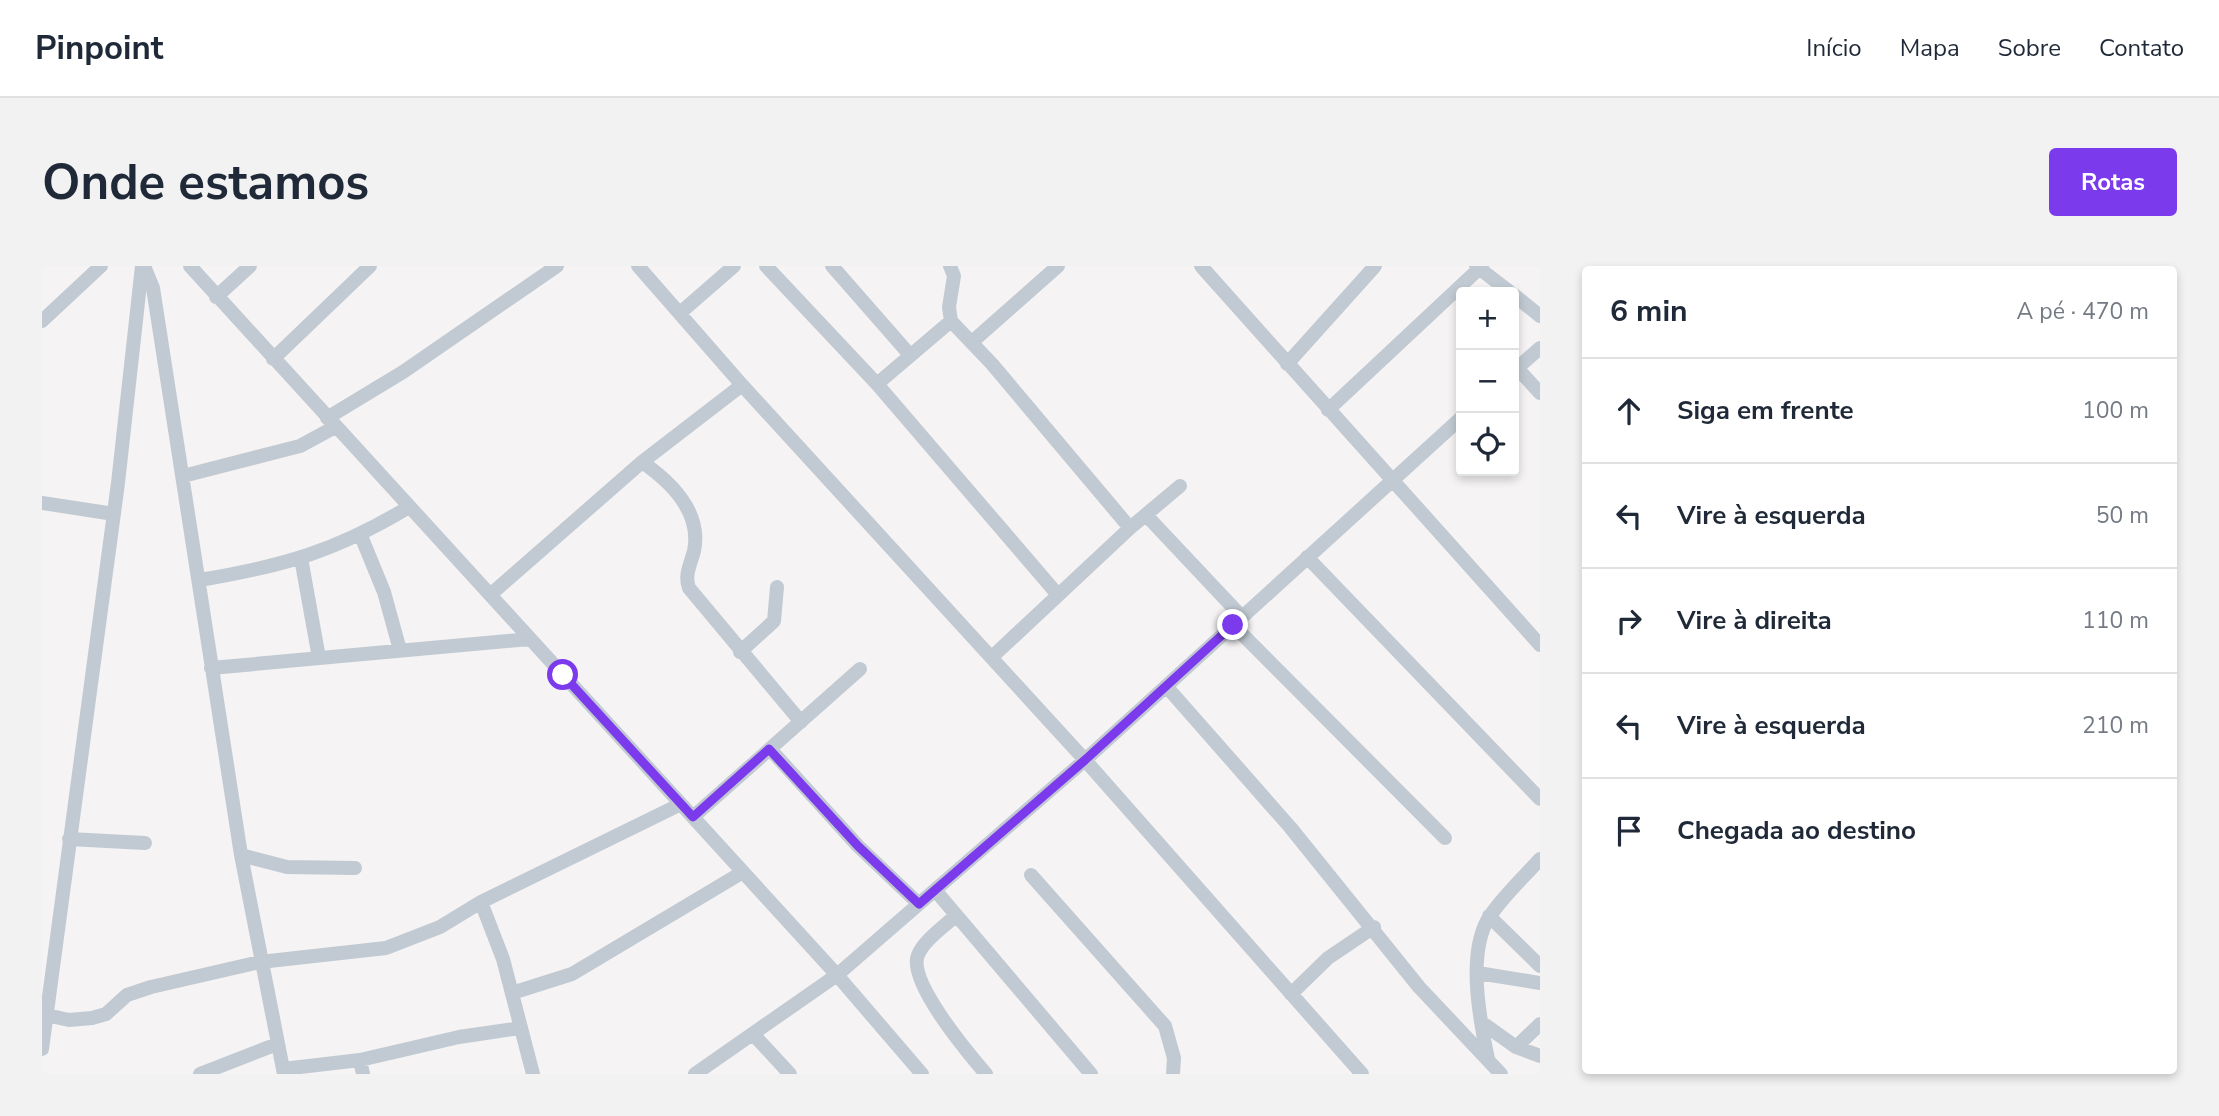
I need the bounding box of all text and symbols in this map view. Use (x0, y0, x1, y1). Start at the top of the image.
text: Pinpoint (35, 26, 163, 71)
text: Início (1806, 32, 1862, 64)
text: Mapa (1900, 32, 1960, 64)
text: Sobre (1998, 32, 2061, 64)
text: Contato (2099, 32, 2184, 64)
button: Rotas (2049, 148, 2177, 216)
text: Onde estamos (42, 149, 369, 216)
map controls (1456, 287, 1519, 476)
button: + (1456, 287, 1519, 350)
text: 6 min (1610, 291, 1688, 332)
text: A pé · 470 m (2017, 296, 2149, 327)
button: − (1456, 350, 1519, 413)
icon: ahead (1610, 392, 1648, 430)
text: Siga em frente (1677, 393, 1854, 428)
text: 100 m (2082, 395, 2149, 426)
button: locate (1456, 413, 1519, 476)
icon: left (1610, 497, 1648, 535)
text: Vire à esquerda (1677, 498, 1866, 533)
text: 50 m (2096, 500, 2149, 531)
icon: right (1610, 602, 1648, 640)
text: Vire à direita (1677, 603, 1832, 638)
text: 110 m (2082, 605, 2149, 636)
route end (1217, 609, 1248, 640)
route start (547, 659, 578, 690)
icon: left (1610, 707, 1648, 745)
text: Vire à esquerda (1677, 708, 1866, 743)
text: 210 m (2082, 710, 2149, 741)
icon: arrive (1610, 812, 1648, 850)
text: Chegada ao destino (1677, 813, 1916, 848)

